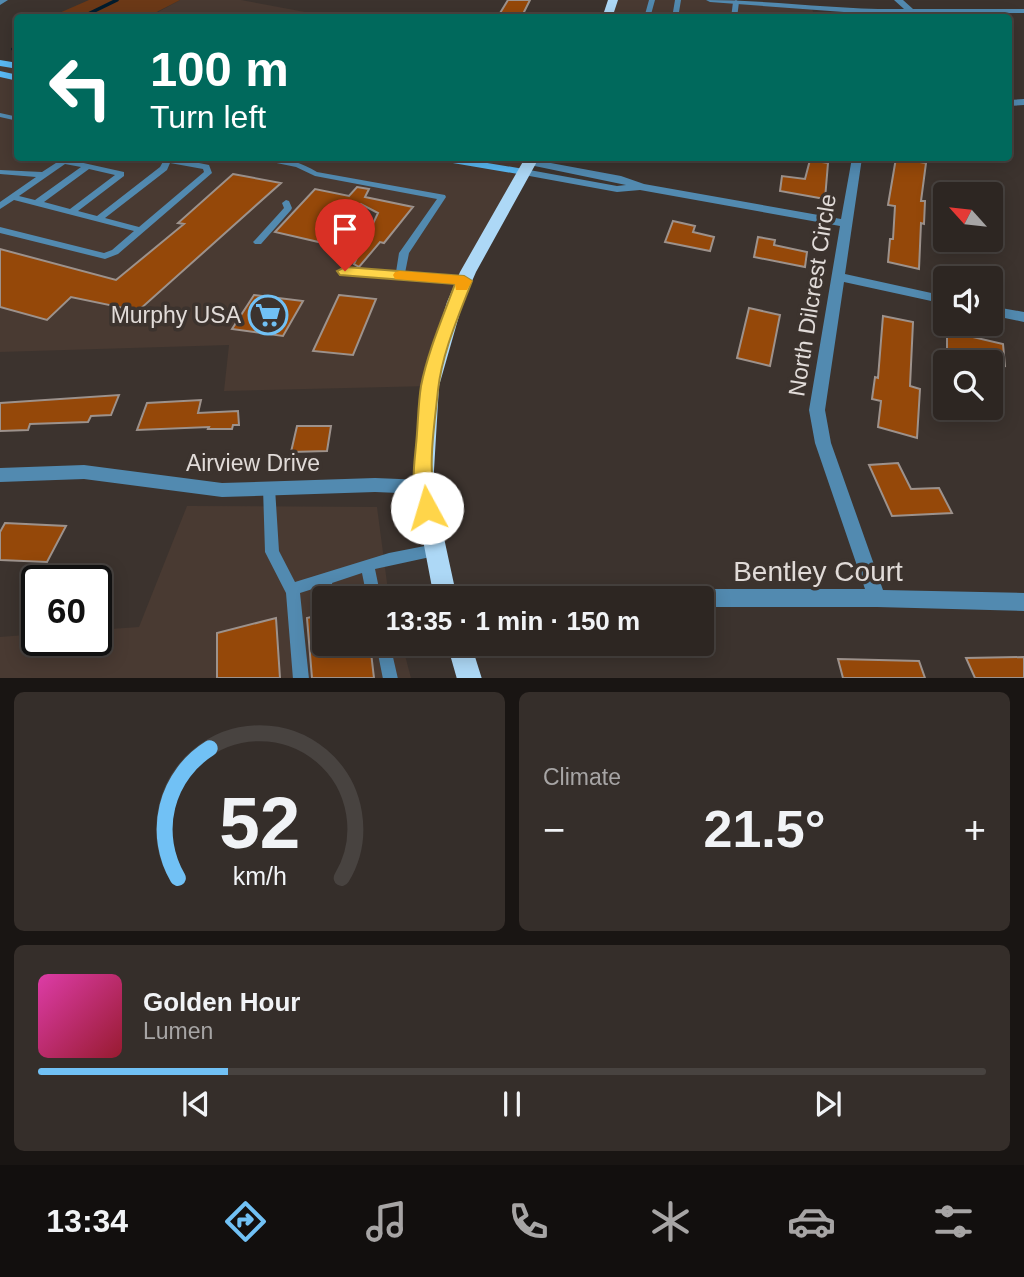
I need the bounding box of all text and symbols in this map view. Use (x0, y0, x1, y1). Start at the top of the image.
icon: left (35, 42, 126, 133)
text: 100 m (150, 42, 289, 96)
text: Turn left (150, 99, 266, 135)
north arrow (933, 182, 1003, 252)
map controls (933, 182, 1003, 420)
street label: North Dilcrest Circle (783, 192, 841, 398)
pin (315, 199, 375, 271)
icon: arrive (326, 210, 364, 248)
button: sound (933, 266, 1003, 336)
supermarket icon: Murphy USA (247, 294, 289, 336)
place label: Murphy USA (111, 302, 242, 328)
button: search (933, 350, 1003, 420)
street label: Airview Drive (186, 450, 320, 476)
position arrow (390, 471, 464, 545)
street label: Bentley Court (733, 556, 903, 587)
speed limit sign: 60 (21, 565, 112, 656)
text: 13:35 · 1 min · 150 m (386, 606, 640, 636)
text: Climate (543, 764, 621, 790)
text: 52 (219, 782, 300, 863)
text: 21.5° (703, 800, 826, 858)
text: − (543, 809, 565, 851)
text: + (964, 809, 986, 851)
text: km/h (232, 861, 287, 889)
text: Golden Hour (143, 987, 300, 1017)
text: Lumen (143, 1018, 213, 1044)
icon: previous (177, 1085, 215, 1123)
icon: pause (493, 1085, 531, 1123)
icon: next (809, 1085, 847, 1123)
icon: directions (221, 1197, 270, 1246)
icon: music (362, 1197, 411, 1246)
icon: phone (504, 1197, 553, 1246)
icon: climate (646, 1197, 695, 1246)
icon: car (787, 1197, 836, 1246)
icon: filters (929, 1197, 978, 1246)
text: 13:34 (46, 1203, 128, 1239)

